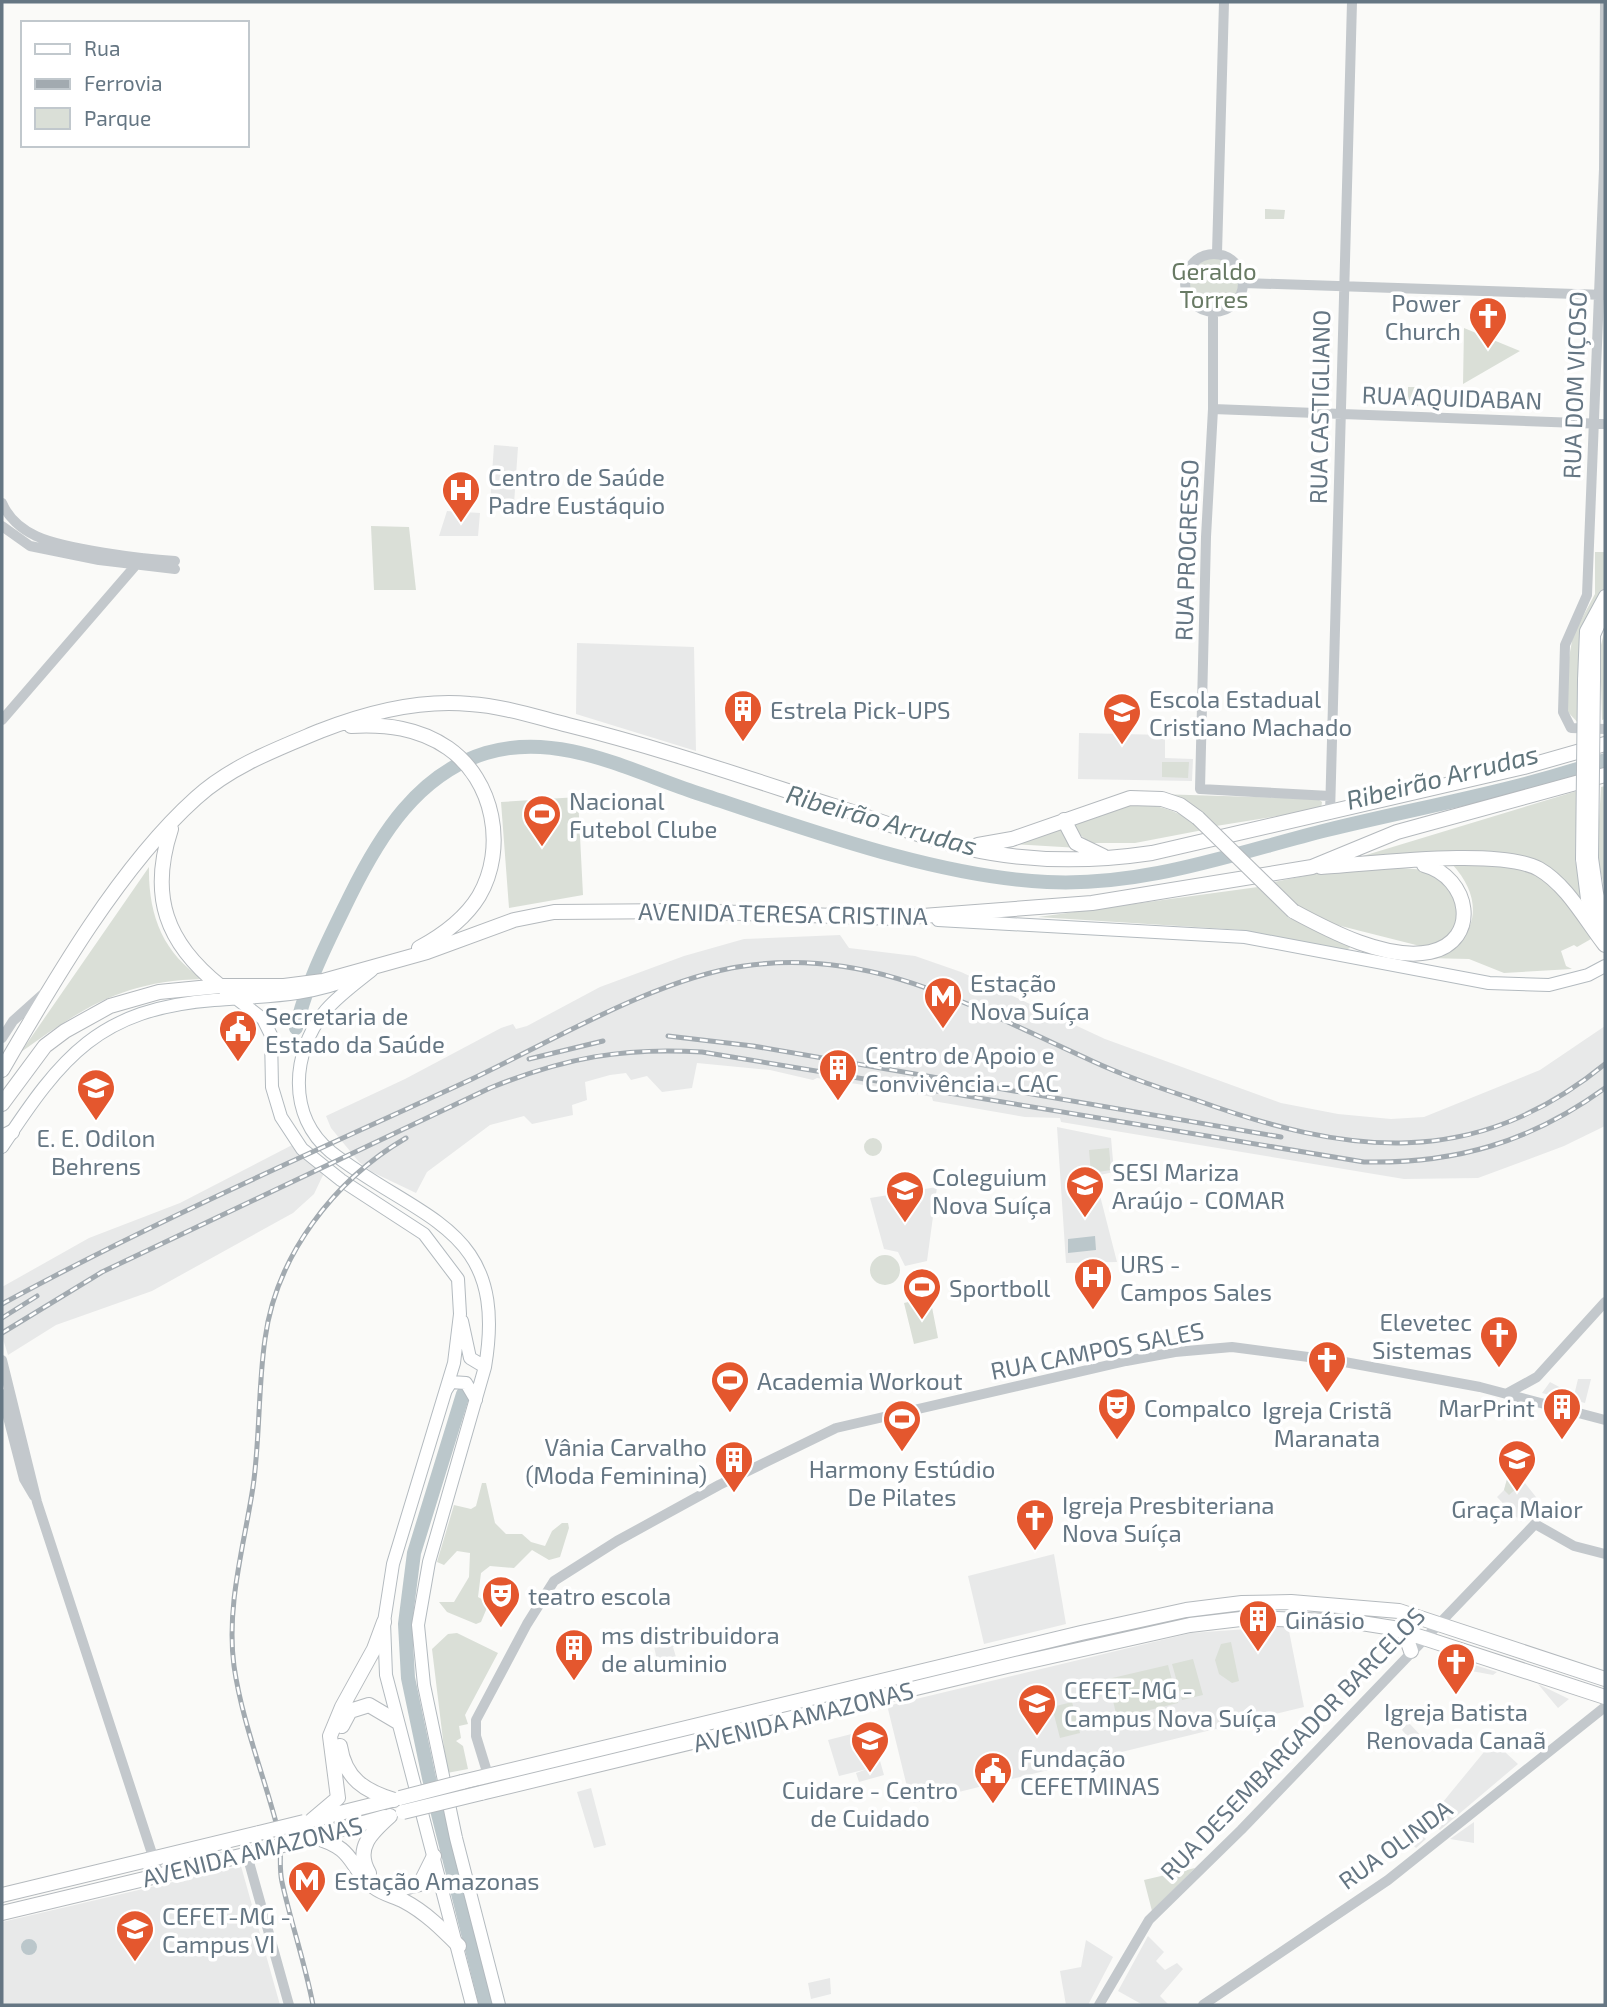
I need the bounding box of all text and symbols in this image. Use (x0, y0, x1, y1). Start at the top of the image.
legend (21, 21, 248, 147)
text: Rua (84, 35, 120, 60)
text: Ferrovia (84, 70, 163, 95)
text: Parque (84, 105, 151, 130)
park label: Geraldo Torres (1171, 256, 1257, 313)
place label: Power Church (1385, 288, 1461, 345)
street label: RUA DOM VIÇOSO (1556, 291, 1593, 480)
church icon: Power Church (1467, 295, 1509, 350)
street label: RUA CASTIGLIANO (1303, 310, 1335, 504)
street label: RUA AQUIDABAN (1361, 379, 1543, 415)
street label: RUA PROGRESSO (1168, 459, 1204, 641)
place label: Centro de Saúde Padre Eustáquio (488, 462, 665, 519)
hospital icon: Centro de Saúde Padre Eustáquio (440, 469, 482, 524)
place label: Escola Estadual Cristiano Machado (1149, 684, 1352, 741)
building icon: Estrela Pick-UPS (722, 688, 764, 743)
school or university icon: Escola Estadual Cristiano Machado (1101, 691, 1143, 746)
place label: Estrela Pick-UPS (770, 695, 951, 724)
water label: Ribeirão Arrudas (1343, 737, 1541, 815)
water label: Ribeirão Arrudas (783, 777, 981, 861)
place label: Nacional Futebol Clube (569, 786, 718, 843)
sports icon: Nacional Futebol Clube (521, 793, 563, 848)
street label: AVENIDA TERESA CRISTINA (638, 896, 928, 930)
place label: Estação Nova Suíça (970, 968, 1090, 1026)
metro station icon: Estação Nova Suíça (922, 975, 964, 1030)
place label: Secretaria de Estado da Saúde (265, 1001, 445, 1058)
public building icon: Secretaria de Estado da Saúde (217, 1008, 259, 1063)
place label: Centro de Apoio e Convivência - CAC (865, 1040, 1059, 1097)
building icon: Centro de Apoio e Convivência - CAC (817, 1047, 859, 1102)
school or university icon: E. E. Odilon Behrens (75, 1067, 117, 1122)
place label: E. E. Odilon Behrens (36, 1123, 156, 1180)
place label: SESI Mariza Araújo - COMAR (1112, 1157, 1285, 1214)
place label: Coleguium Nova Suíça (932, 1162, 1052, 1220)
school or university icon: SESI Mariza Araújo - COMAR (1064, 1164, 1106, 1219)
school or university icon: Coleguium Nova Suíça (884, 1169, 926, 1224)
place label: URS - Campos Sales (1120, 1249, 1272, 1306)
hospital icon: URS - Campos Sales (1072, 1256, 1114, 1311)
sports icon: Sportboll (901, 1266, 943, 1321)
place label: Sportboll (949, 1273, 1050, 1302)
place label: Elevetec Sistemas (1372, 1307, 1472, 1364)
church icon: Elevetec Sistemas (1478, 1314, 1520, 1369)
street label: RUA CAMPOS SALES (988, 1315, 1206, 1385)
church icon: Igreja Cristã Maranata (1306, 1339, 1348, 1394)
sports icon: Academia Workout (709, 1359, 751, 1414)
place label: Academia Workout (757, 1366, 963, 1395)
theatre icon: Compalco (1096, 1386, 1138, 1441)
building icon: MarPrint (1541, 1386, 1583, 1441)
place label: Compalco (1144, 1393, 1252, 1422)
place label: MarPrint (1438, 1393, 1535, 1422)
place label: Igreja Cristã Maranata (1262, 1395, 1392, 1452)
sports icon: Harmony Estúdio De Pilates (881, 1398, 923, 1453)
place label: Vânia Carvalho (Moda Feminina) (525, 1432, 707, 1489)
school or university icon: Graça Maior (1496, 1438, 1538, 1493)
building icon: Vânia Carvalho (Moda Feminina) (713, 1439, 755, 1494)
place label: Harmony Estúdio De Pilates (809, 1454, 995, 1511)
place label: Igreja Presbiteriana Nova Suíça (1062, 1490, 1275, 1548)
place label: Graça Maior (1451, 1494, 1583, 1524)
church icon: Igreja Presbiteriana Nova Suíça (1014, 1497, 1056, 1552)
theatre icon: teatro escola (480, 1574, 522, 1629)
place label: teatro escola (528, 1581, 671, 1610)
building icon: Ginásio (1237, 1598, 1279, 1653)
street label: RUA DESEMBARGADOR BARCELOS (1154, 1601, 1430, 1885)
place label: Ginásio (1285, 1605, 1365, 1634)
place label: ms distribuidora de aluminio (601, 1620, 780, 1677)
building icon: ms distribuidora de aluminio (553, 1627, 595, 1682)
church icon: Igreja Batista Renovada Canaã (1435, 1641, 1477, 1696)
street label: AVENIDA AMAZONAS (690, 1675, 916, 1757)
place label: CEFET-MG - Campus Nova Suíça (1064, 1675, 1277, 1733)
school or university icon: CEFET-MG - Campus Nova Suíça (1016, 1682, 1058, 1737)
place label: Igreja Batista Renovada Canaã (1366, 1697, 1546, 1754)
school or university icon: Cuidare - Centro de Cuidado (849, 1719, 891, 1774)
place label: Fundação CEFETMINAS (1020, 1743, 1160, 1800)
public building icon: Fundação CEFETMINAS (972, 1750, 1014, 1805)
place label: Cuidare - Centro de Cuidado (782, 1775, 958, 1832)
street label: RUA OLINDA (1333, 1793, 1457, 1895)
street label: AVENIDA AMAZONAS (139, 1810, 365, 1892)
metro station icon: Estação Amazonas (286, 1859, 328, 1914)
place label: Estação Amazonas (334, 1866, 540, 1896)
place label: CEFET-MG - Campus VI (162, 1901, 291, 1958)
school or university icon: CEFET-MG - Campus VI (114, 1908, 156, 1963)

